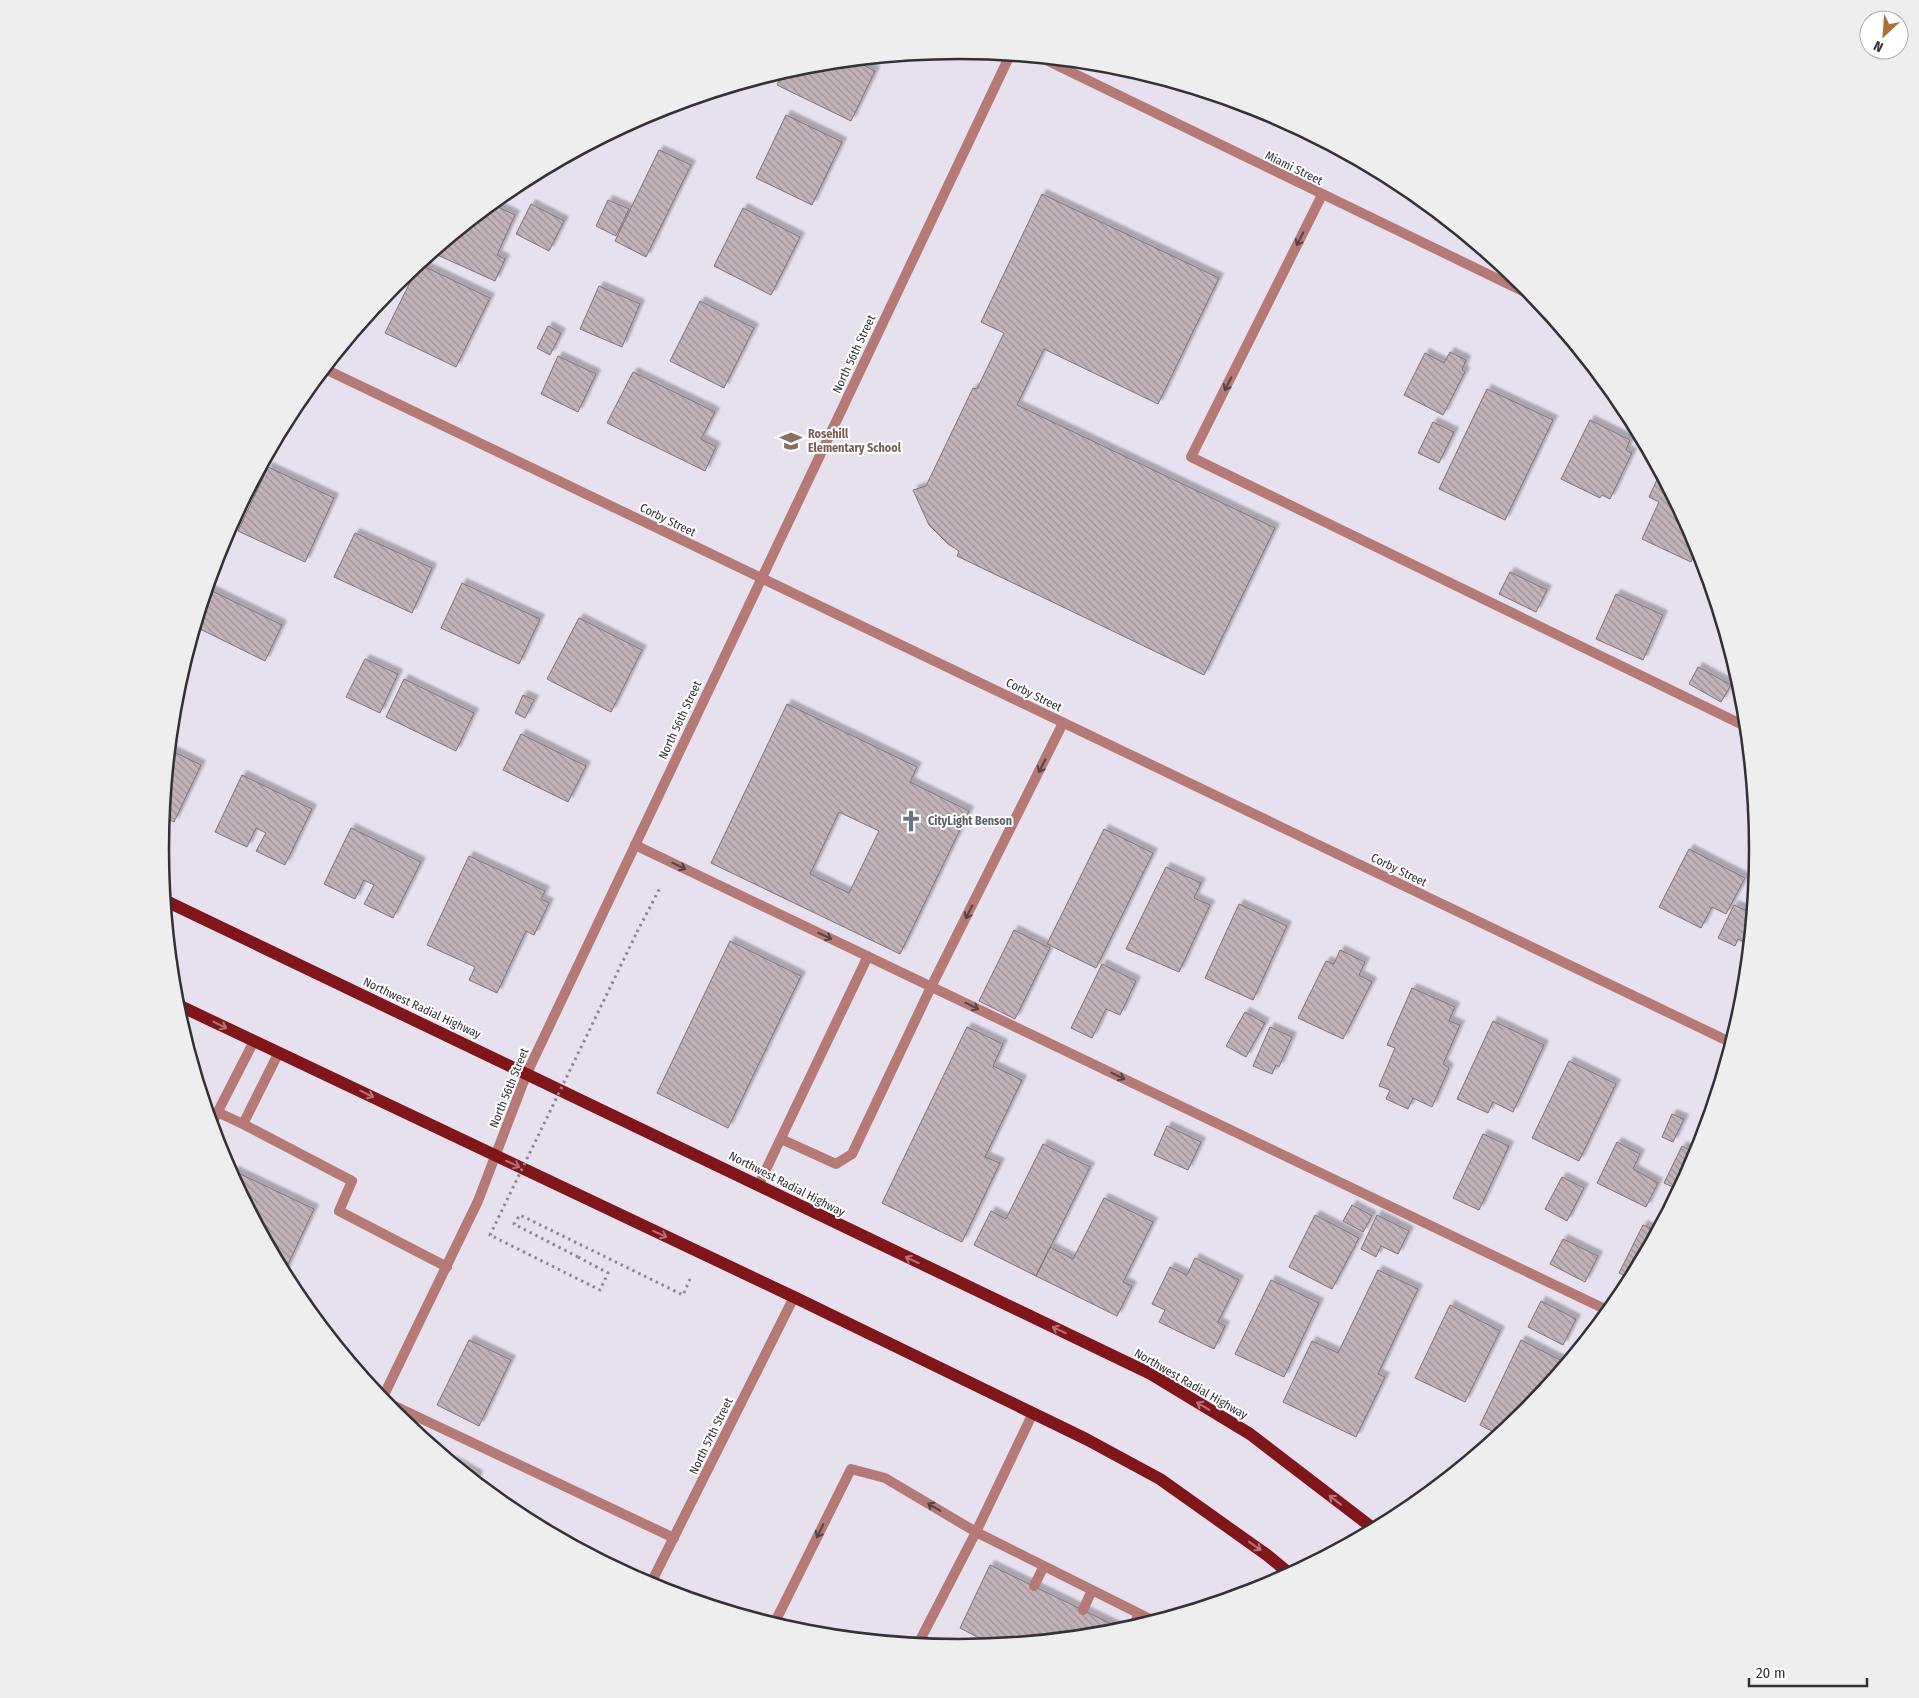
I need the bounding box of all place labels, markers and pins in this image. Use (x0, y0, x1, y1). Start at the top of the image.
place label: Rosehill Elementary School (808, 427, 902, 455)
school or university icon: Rosehill Elementary School (778, 428, 804, 454)
church icon: CityLight Benson (898, 808, 924, 834)
place label: CityLight Benson (928, 814, 1012, 828)

